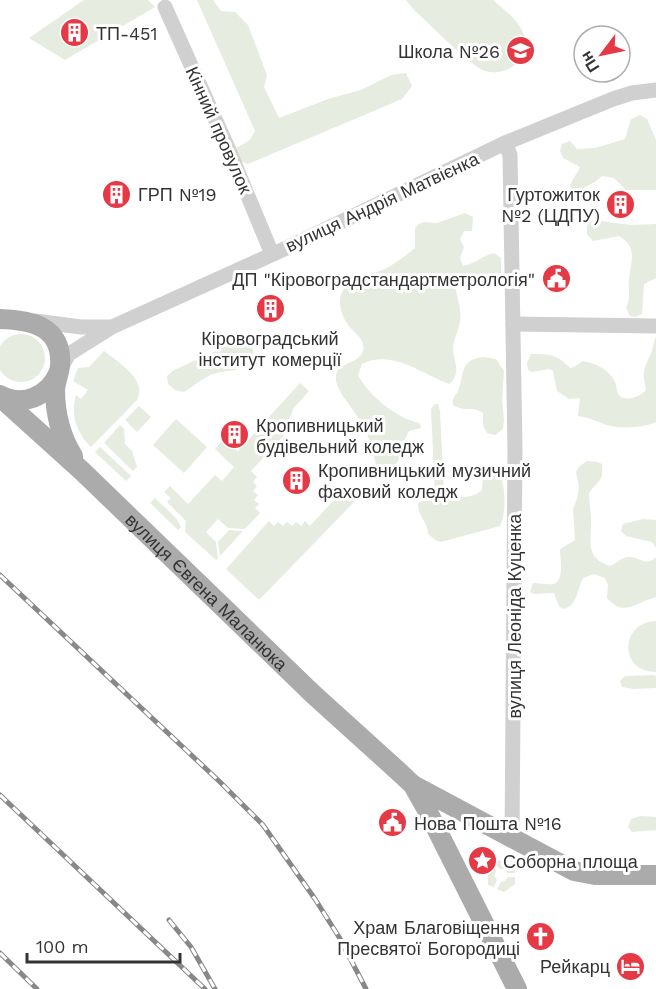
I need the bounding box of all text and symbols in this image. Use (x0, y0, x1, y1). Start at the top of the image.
building icon: ТП-451 (59, 17, 91, 49)
place label: ТП-451 (96, 23, 158, 44)
north arrow (572, 24, 632, 84)
school or university icon: Школа №26 (505, 35, 537, 67)
place label: Школа №26 (398, 41, 500, 62)
text: Пн (576, 48, 603, 76)
street label: Кінний провулок (182, 63, 256, 197)
street label: вулиця Андрія Матвієнка (282, 148, 483, 256)
building icon: ГРП №19 (101, 178, 133, 210)
place label: ГРП №19 (138, 184, 217, 205)
place label: Гуртожиток №2 (ЦДПУ) (501, 184, 600, 226)
building icon: Гуртожиток №2 (ЦДПУ) (605, 188, 637, 220)
public building icon: ДП "Кіровоградстандартметрологія" (540, 263, 572, 295)
place label: ДП "Кіровоградстандартметрологія" (232, 269, 535, 290)
building icon: Кіровоградський інститут комерції (254, 293, 286, 325)
place label: Кіровоградський інститут комерції (199, 328, 341, 370)
place label: Кропивницький будівельний коледж (256, 415, 424, 457)
building icon: Кропивницький будівельний коледж (219, 419, 251, 451)
place label: Кропивницький музичний фаховий коледж (318, 460, 531, 502)
building icon: Кропивницький музичний фаховий коледж (281, 464, 313, 496)
street label: вулиця Євгена Маланюка (122, 509, 293, 675)
street label: вулиця Леоніда Куценка (504, 513, 525, 718)
public building icon: Нова Пошта №16 (377, 807, 409, 839)
place label: Нова Пошта №16 (414, 813, 562, 834)
place icon: Соборна площа (466, 845, 498, 877)
place label: Соборна площа (503, 851, 639, 872)
place label: Храм Благовіщення Пресвятої Богородиці (337, 917, 520, 959)
church icon: Храм Благовіщення Пресвятої Богородиці (525, 921, 557, 953)
scale bar (27, 926, 180, 964)
text: 100 m (36, 936, 89, 957)
hotel icon: Рейкарц (615, 950, 647, 982)
place label: Рейкарц (540, 956, 610, 977)

